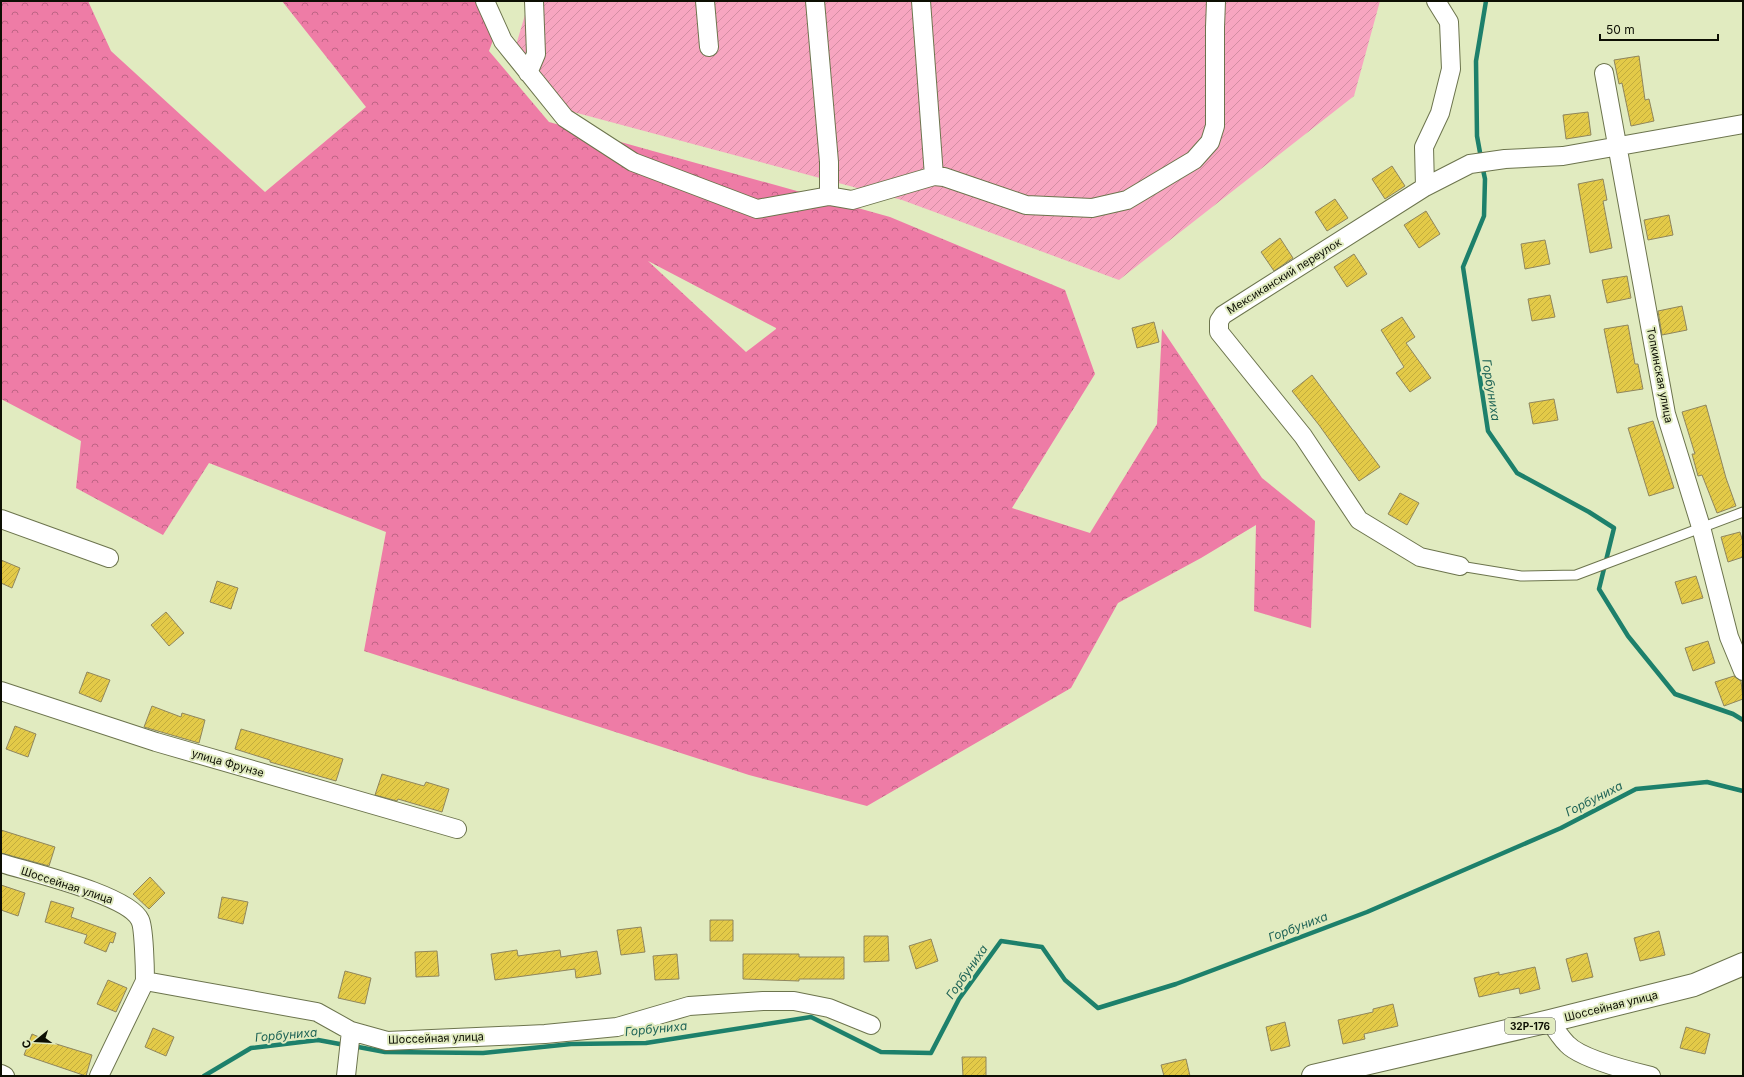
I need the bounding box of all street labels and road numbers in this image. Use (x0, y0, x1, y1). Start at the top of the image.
street label: Мексиканский переулок (1224, 235, 1344, 317)
street label: Топкинская улица (1644, 326, 1676, 424)
street label: улица Фрунзе (190, 746, 266, 780)
street label: Шоссейная улица (19, 864, 115, 906)
street label: Шоссейная улица (1563, 988, 1659, 1024)
road number: 32Р-176 (1505, 1018, 1555, 1034)
street label: Шоссейная улица (388, 1029, 484, 1047)

